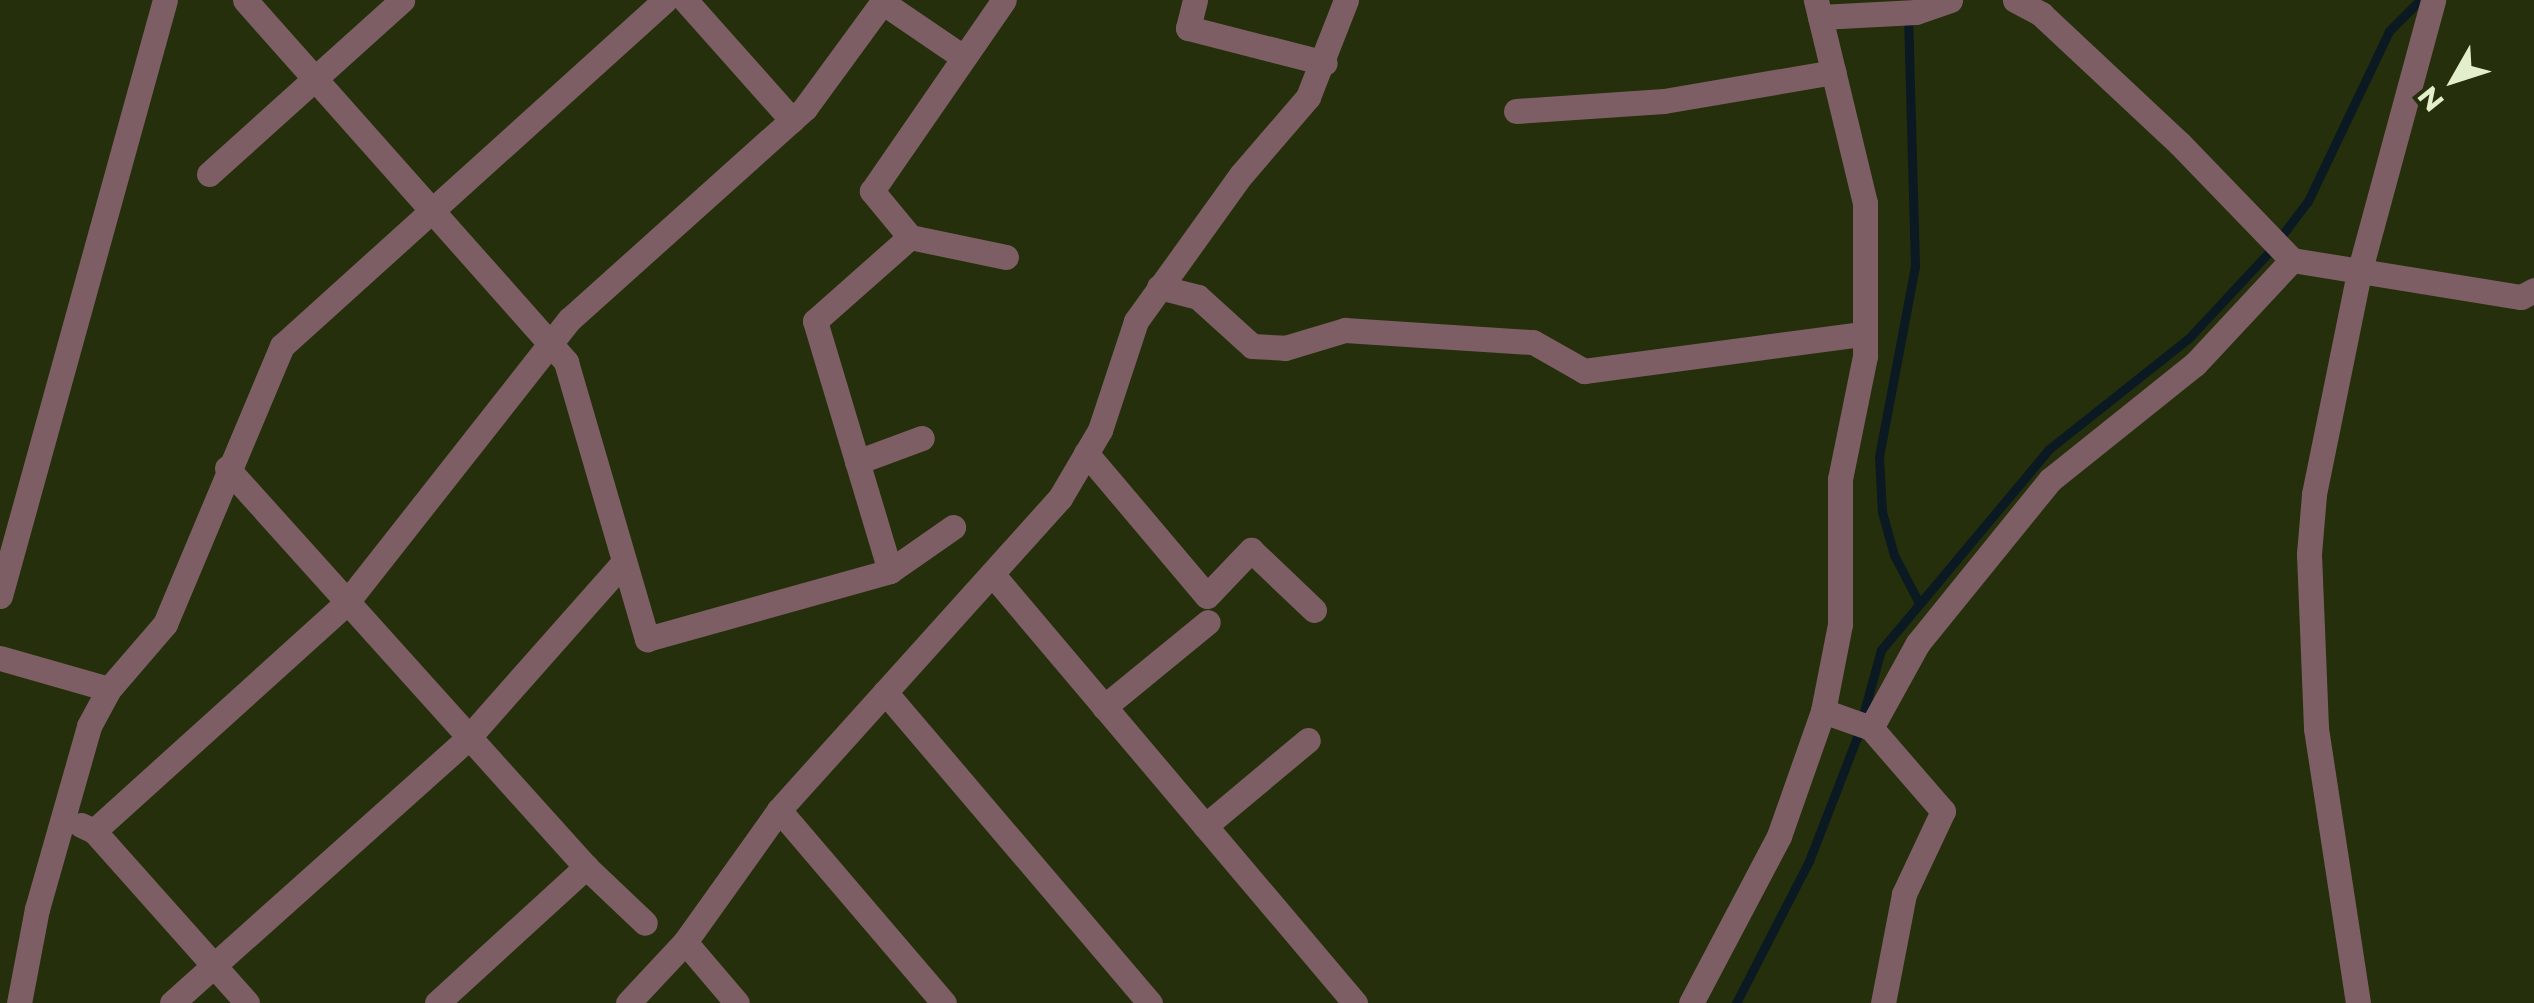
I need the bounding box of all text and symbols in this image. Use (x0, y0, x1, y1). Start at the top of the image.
north arrow (2404, 30, 2504, 130)
text: N (2410, 79, 2451, 118)

